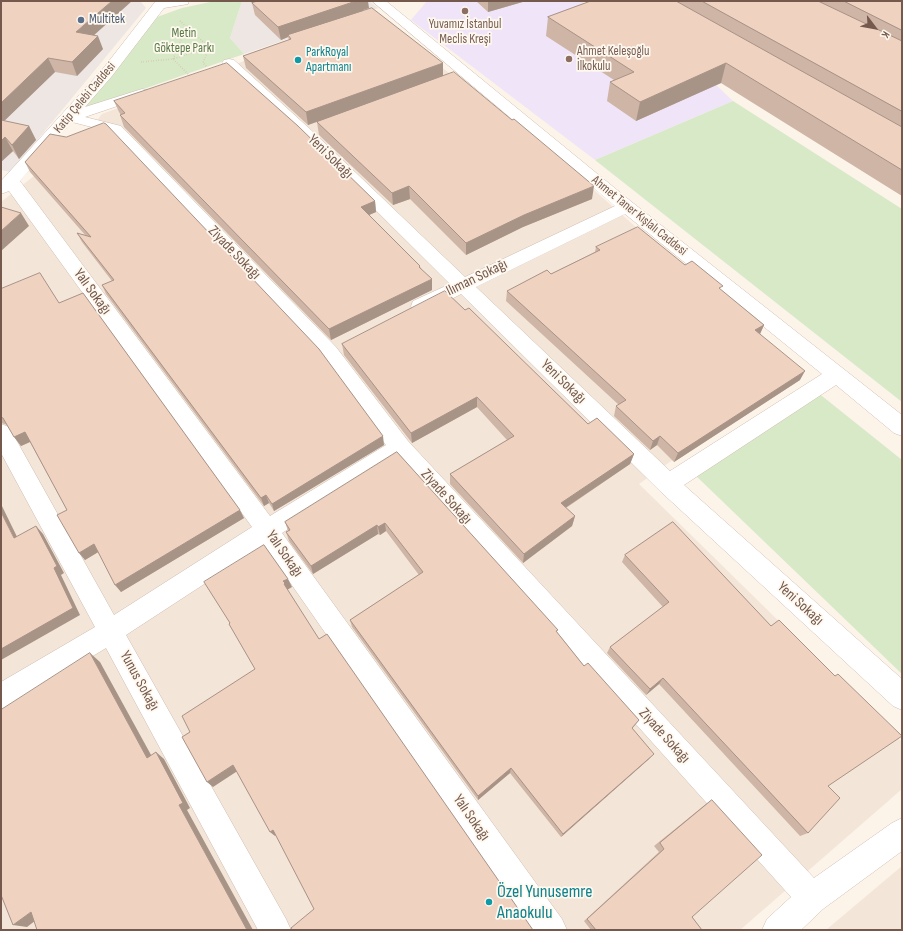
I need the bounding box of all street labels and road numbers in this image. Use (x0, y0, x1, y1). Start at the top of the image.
street label: Katip Çelebi Caddesi (51, 59, 119, 137)
street label: Yeni Sokağı (304, 131, 356, 183)
street label: Ahmet Taner Kışlalı Caddesi (588, 173, 690, 259)
street label: Ziyade Sokağı (204, 222, 264, 284)
street label: Ilıman Sokağı (444, 256, 510, 300)
street label: Yalı Sokağı (69, 266, 115, 318)
street label: Yeni Sokağı (537, 356, 589, 408)
street label: Ziyade Sokağı (417, 466, 475, 528)
street label: Yalı Sokağı (262, 527, 306, 581)
street label: Yeni Sokağı (773, 579, 827, 629)
street label: Yunus Sokağı (115, 648, 163, 714)
street label: Ziyade Sokağı (635, 705, 693, 767)
street label: Yalı Sokağı (449, 791, 493, 845)

